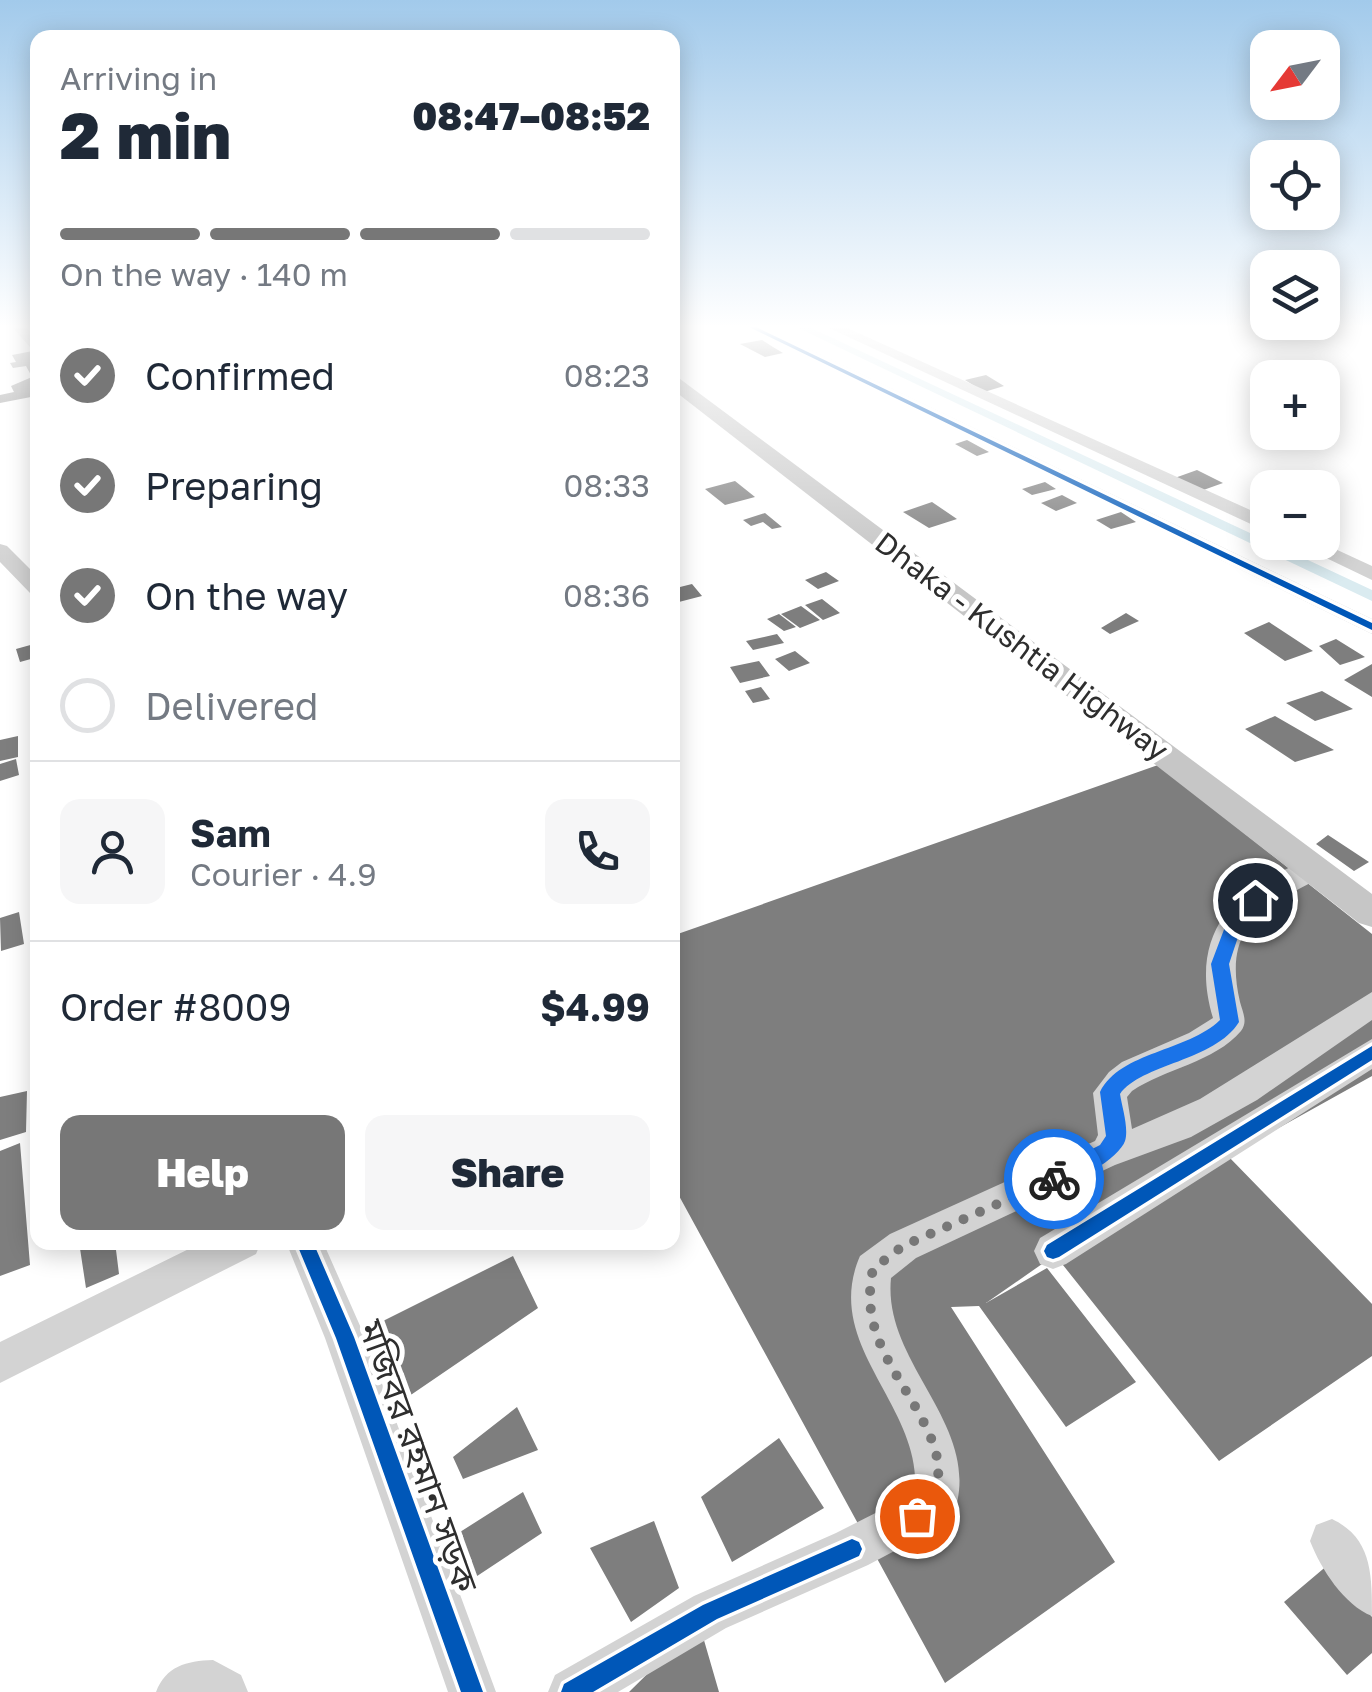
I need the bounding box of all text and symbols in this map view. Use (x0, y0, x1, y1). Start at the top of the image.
north arrow (1250, 30, 1340, 120)
map controls (1250, 30, 1340, 560)
text: Arriving in (60, 59, 217, 97)
text: 08:47–08:52 (412, 93, 650, 138)
text: 2 min (60, 95, 231, 173)
button: locate (1250, 140, 1340, 230)
button: layers (1250, 250, 1340, 340)
text: On the way · 140 m (60, 255, 348, 293)
icon: check (60, 348, 115, 403)
text: Confirmed (145, 353, 335, 398)
text: 08:23 (564, 356, 650, 394)
button: + (1250, 360, 1340, 450)
icon: check (60, 458, 115, 513)
text: Preparing (145, 463, 323, 508)
text: 08:33 (564, 466, 650, 504)
button: − (1250, 470, 1340, 560)
street label: Dhaka - Kushtia Highway (868, 524, 1176, 768)
icon: check (60, 568, 115, 623)
text: On the way (145, 573, 348, 618)
text: 08:36 (563, 576, 650, 614)
text: Delivered (145, 683, 318, 728)
button: person (60, 799, 165, 904)
button: phone (545, 799, 650, 904)
text: Sam (190, 810, 271, 855)
text: Courier · 4.9 (190, 855, 377, 893)
pin (1213, 858, 1298, 943)
icon: home (1228, 873, 1283, 928)
text: Order #8009 (60, 984, 291, 1029)
text: $4.99 (540, 984, 650, 1029)
button: Help (60, 1115, 345, 1230)
button: Share (365, 1115, 650, 1230)
courier (1004, 1129, 1104, 1229)
icon: bike (1027, 1152, 1082, 1207)
street label: মজিবর রহমান সড়ক (350, 1313, 488, 1598)
pin (875, 1474, 960, 1559)
icon: bag (890, 1489, 945, 1544)

